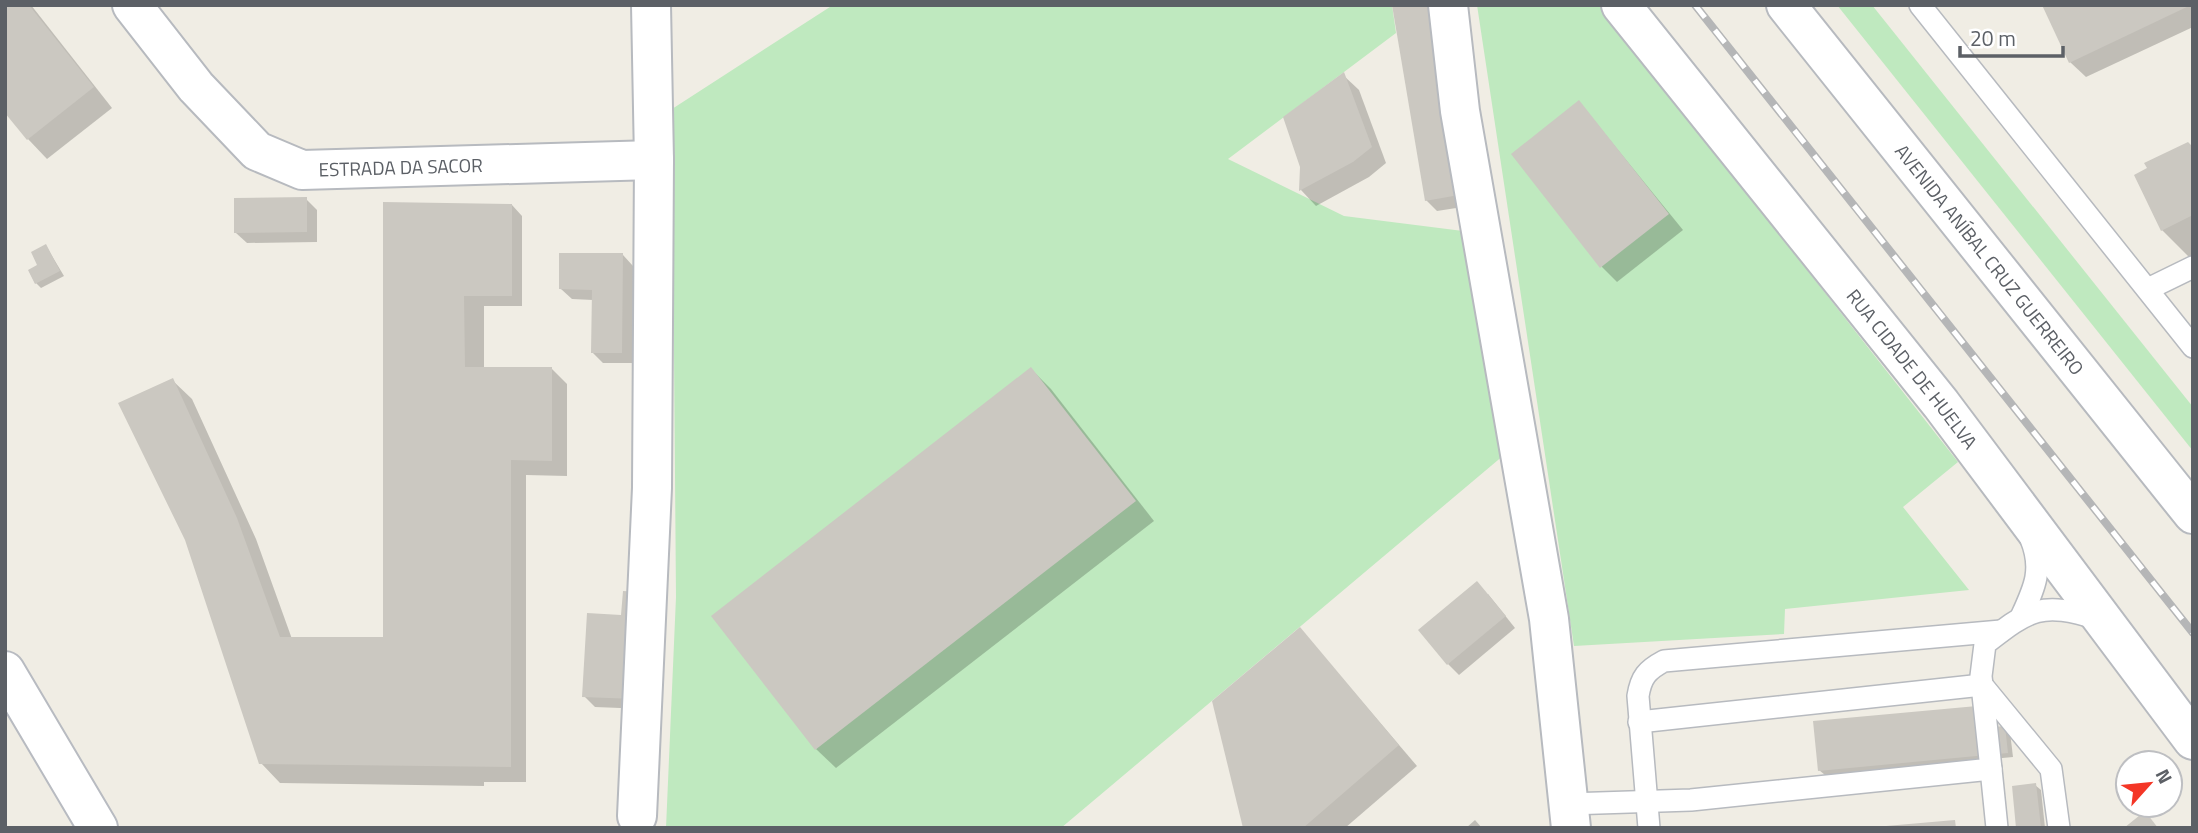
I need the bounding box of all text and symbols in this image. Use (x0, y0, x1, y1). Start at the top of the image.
scale bar (1960, 14, 2063, 58)
text: 20 m (1970, 22, 2016, 54)
street label: AVENIDA ANÍBAL CRUZ GUERREIRO (1889, 138, 2091, 381)
street label: ESTRADA DA SACOR (318, 150, 483, 184)
street label: RUA CIDADE DE HUELVA (1840, 282, 1985, 455)
north arrow (2114, 749, 2184, 819)
text: N (2149, 764, 2181, 789)

